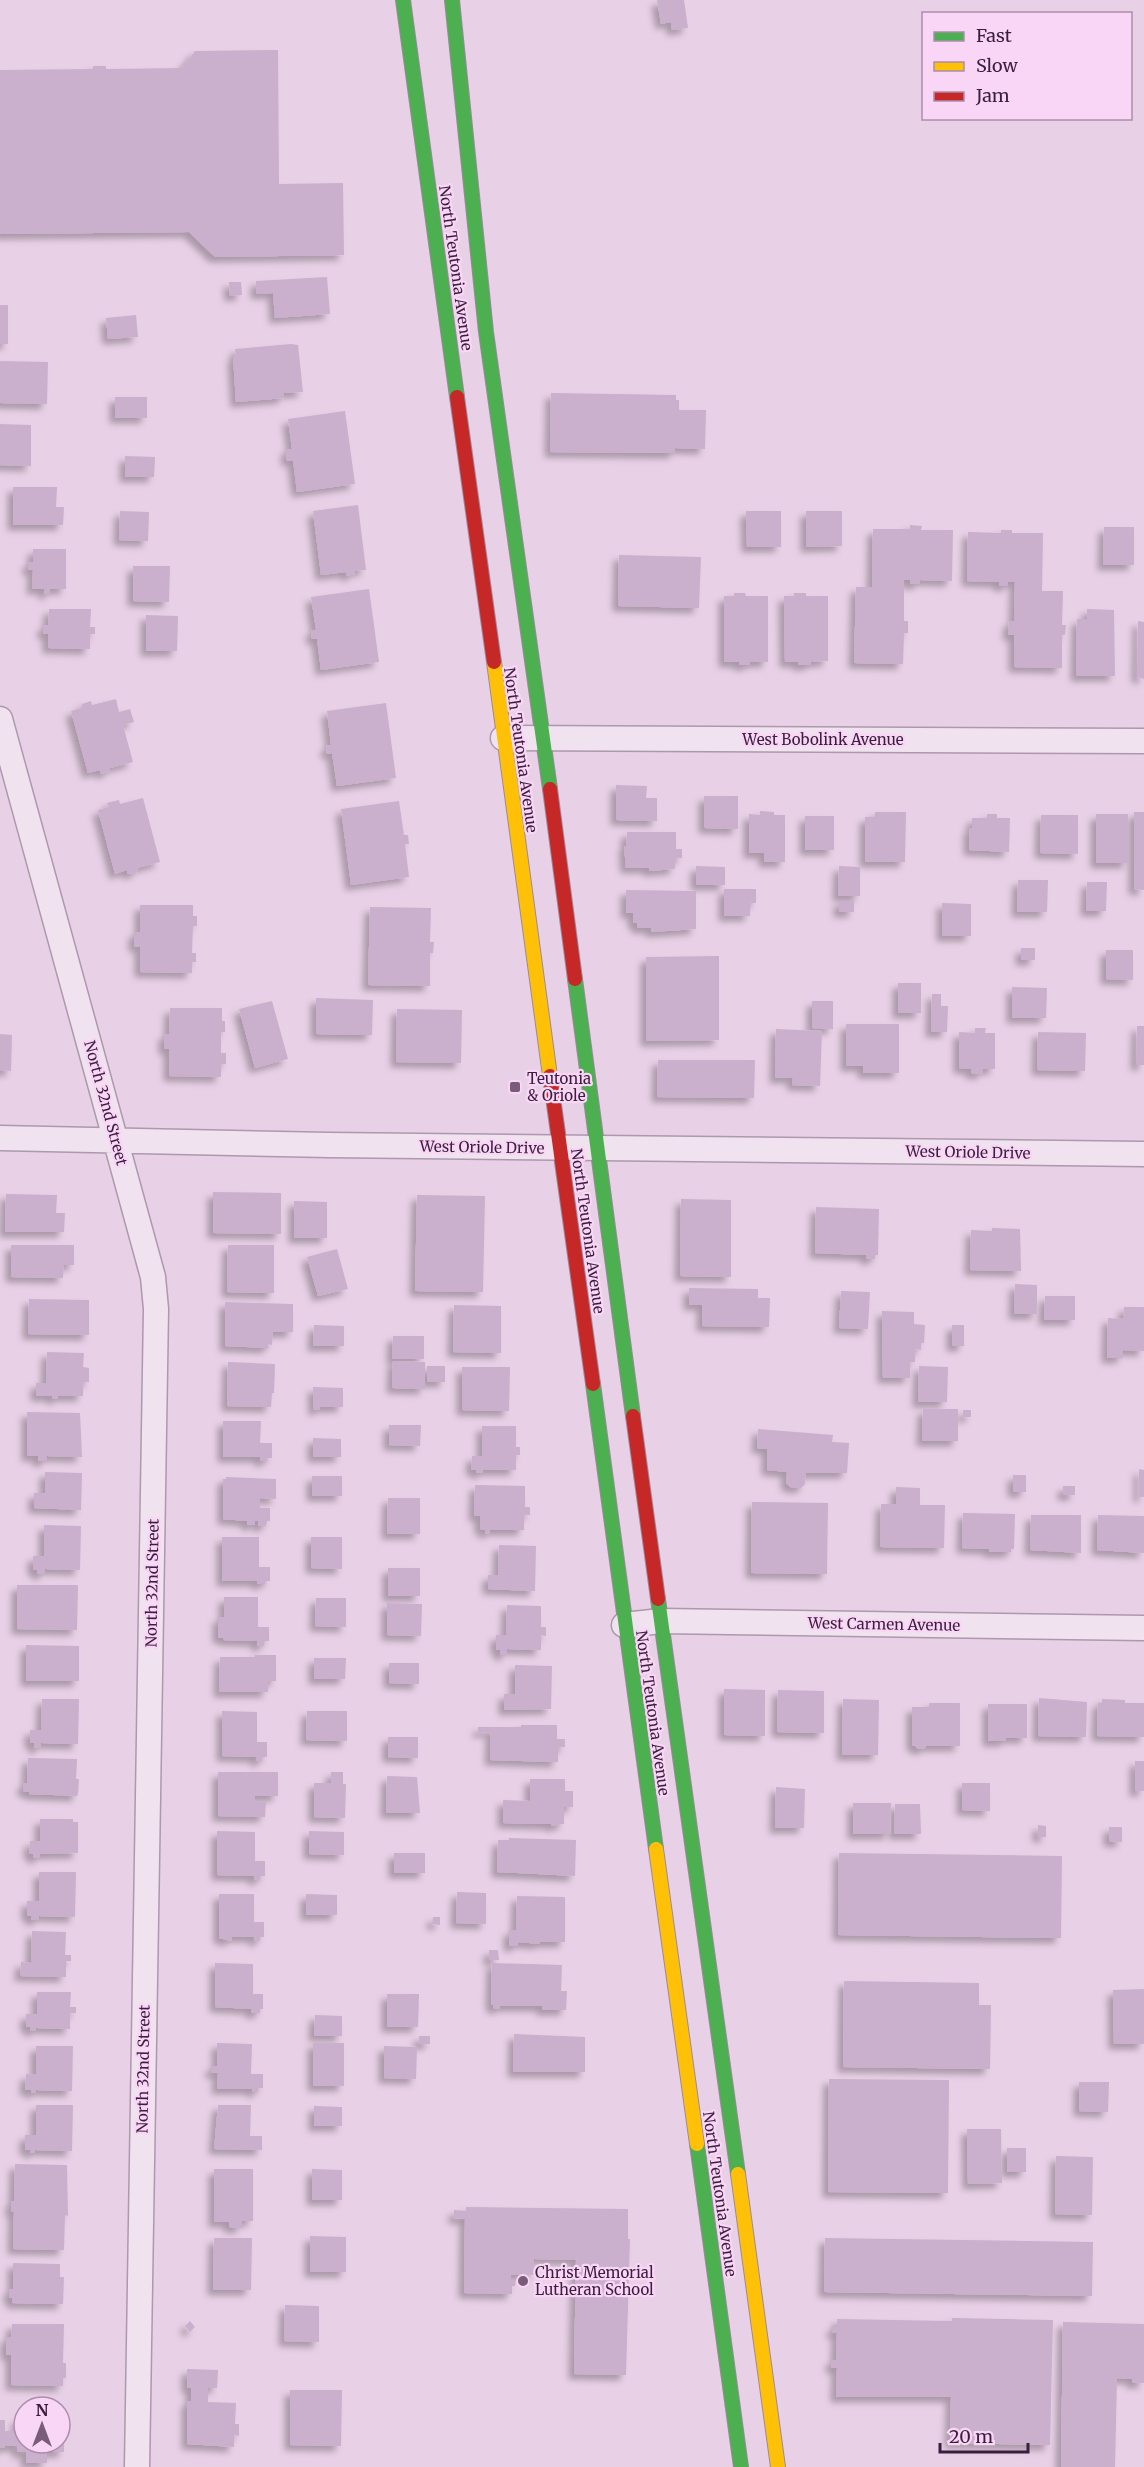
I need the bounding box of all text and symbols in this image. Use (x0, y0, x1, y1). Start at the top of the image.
legend (922, 12, 1132, 120)
text: Fast (976, 24, 1012, 47)
text: Slow (976, 54, 1019, 77)
text: Jam (975, 84, 1010, 107)
street label: North Teutonia Avenue (435, 184, 477, 352)
street label: North Teutonia Avenue (500, 666, 542, 834)
street label: West Bobolink Avenue (741, 730, 904, 749)
street label: North 32nd Street (80, 1038, 132, 1168)
place label: Teutonia & Oriole (527, 1069, 591, 1105)
marker: Teutonia & Oriole (508, 1080, 522, 1094)
street label: West Oriole Drive (418, 1136, 545, 1158)
street label: West Oriole Drive (904, 1141, 1031, 1163)
street label: North Teutonia Avenue (567, 1147, 609, 1315)
street label: North 32nd Street (141, 1518, 163, 1647)
street label: West Carmen Avenue (807, 1613, 961, 1635)
street label: North Teutonia Avenue (632, 1629, 674, 1797)
street label: North 32nd Street (132, 2004, 154, 2133)
street label: North Teutonia Avenue (699, 2110, 741, 2278)
place label: Christ Memorial Lutheran School (535, 2263, 654, 2299)
marker: Christ Memorial Lutheran School (516, 2274, 530, 2288)
north arrow (12, 2395, 72, 2455)
text: N (36, 2400, 49, 2420)
scale bar (940, 2416, 1028, 2454)
text: 20 m (949, 2425, 993, 2448)

